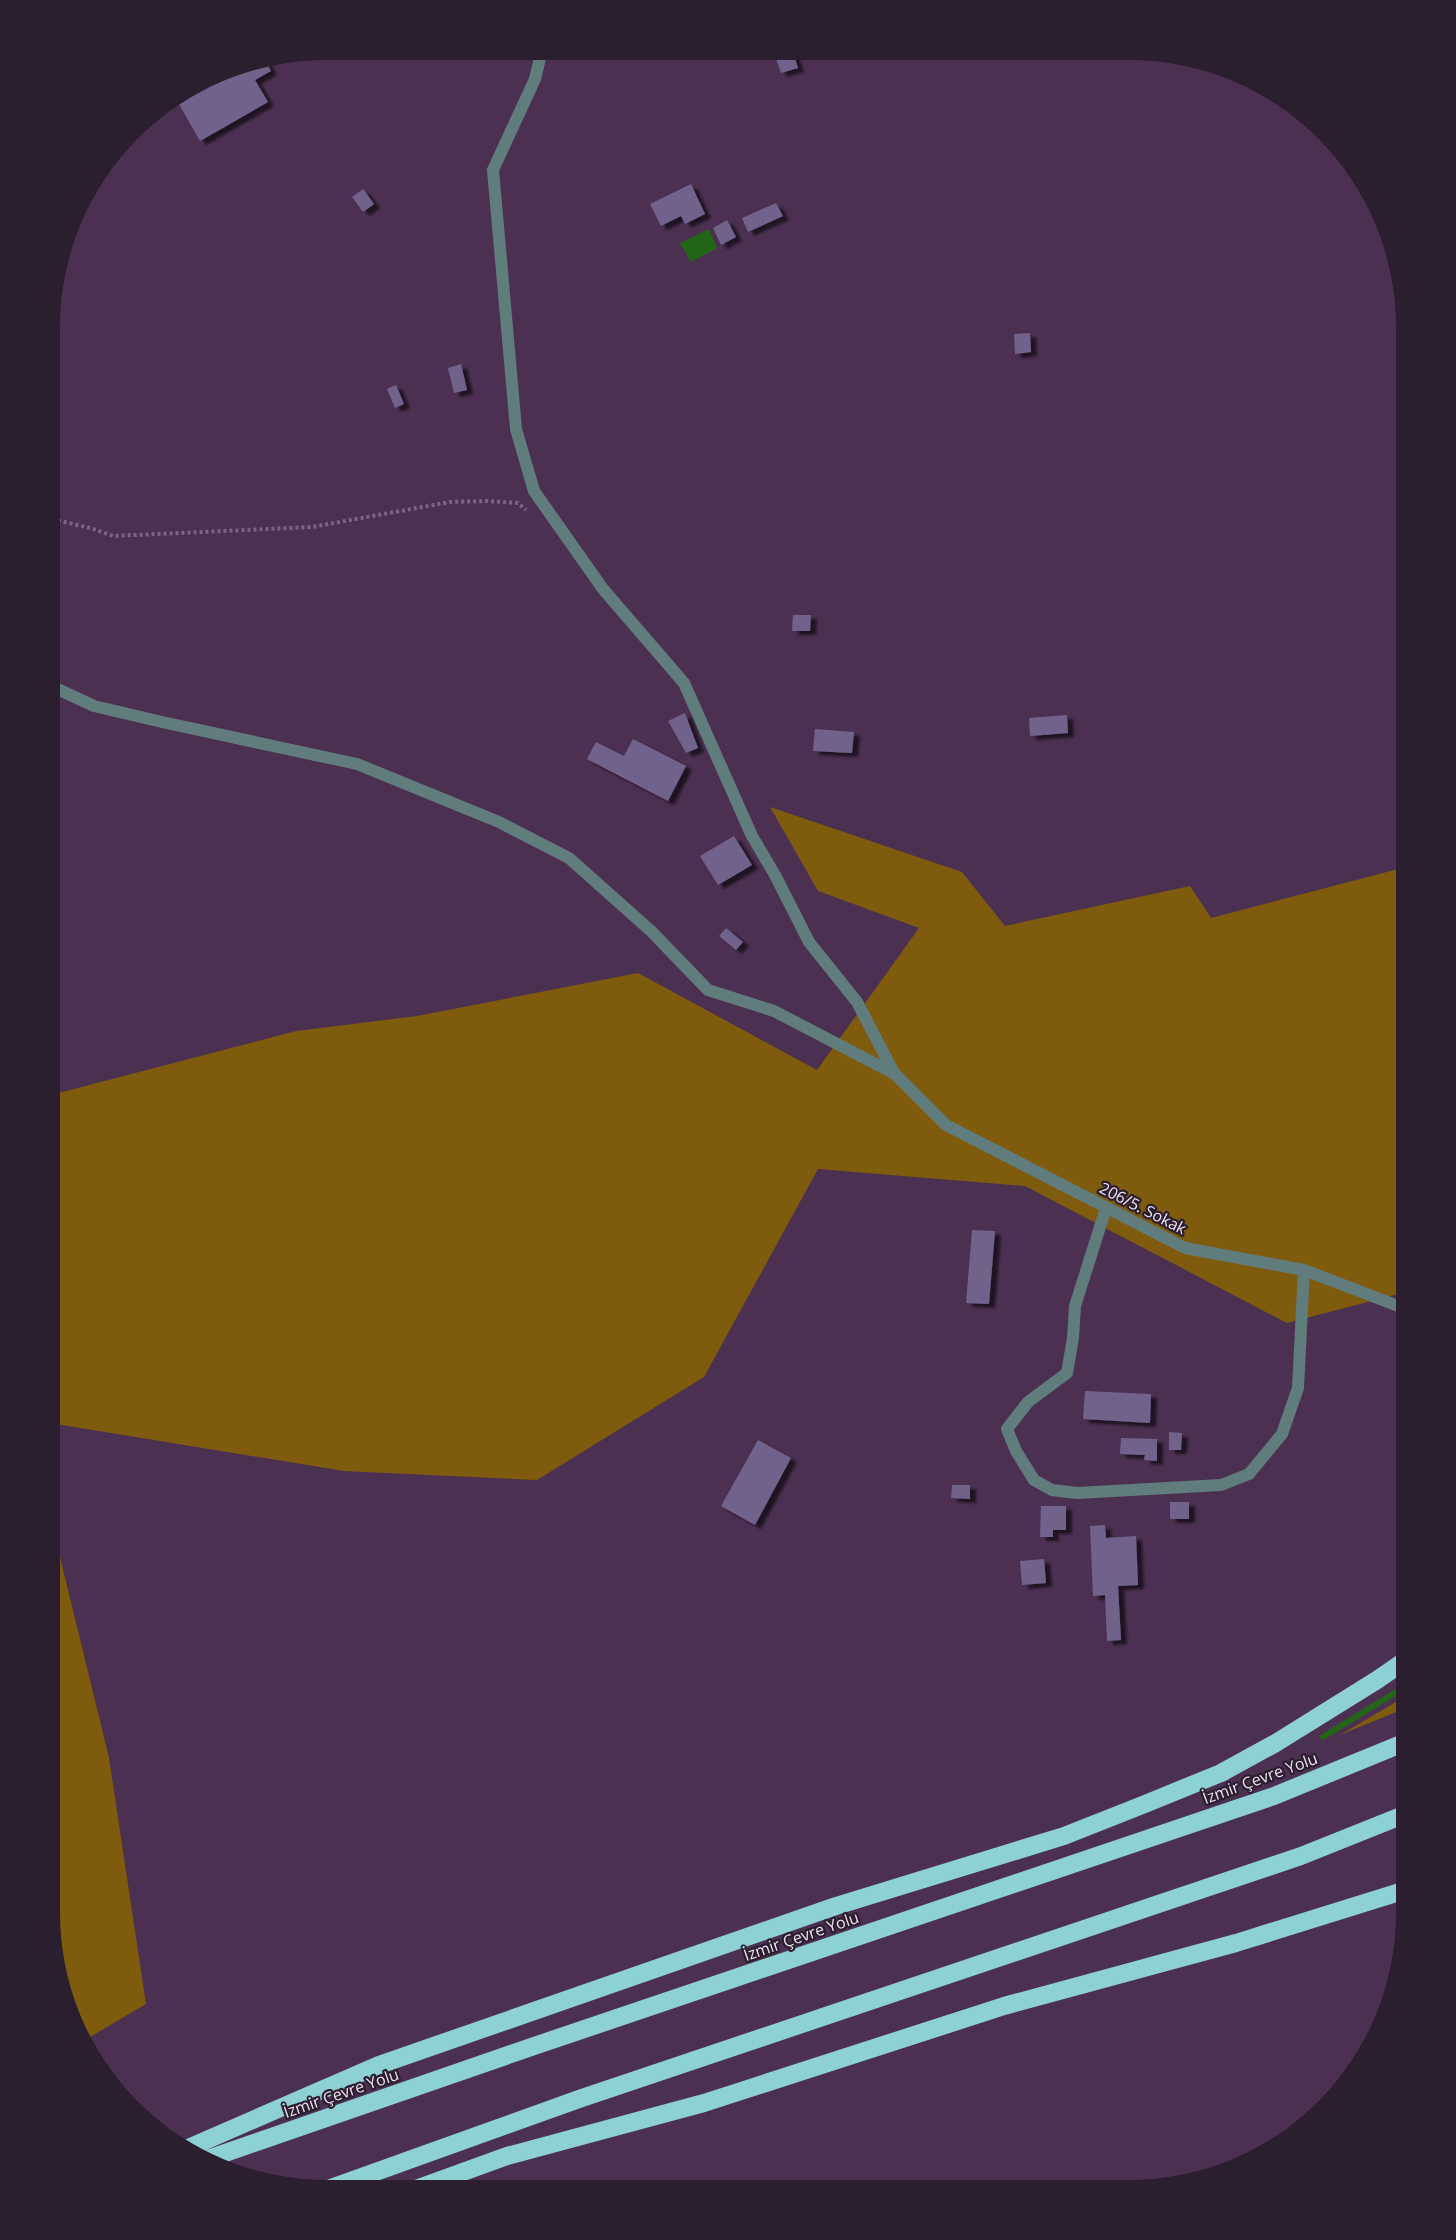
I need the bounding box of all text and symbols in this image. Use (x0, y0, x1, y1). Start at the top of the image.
street label: 206/5. Sokak (1096, 1177, 1191, 1240)
street label: İzmir Çevre Yolu (1200, 1747, 1320, 1809)
street label: İzmir Çevre Yolu (740, 1906, 862, 1966)
street label: İzmir Çevre Yolu (280, 2063, 402, 2123)

